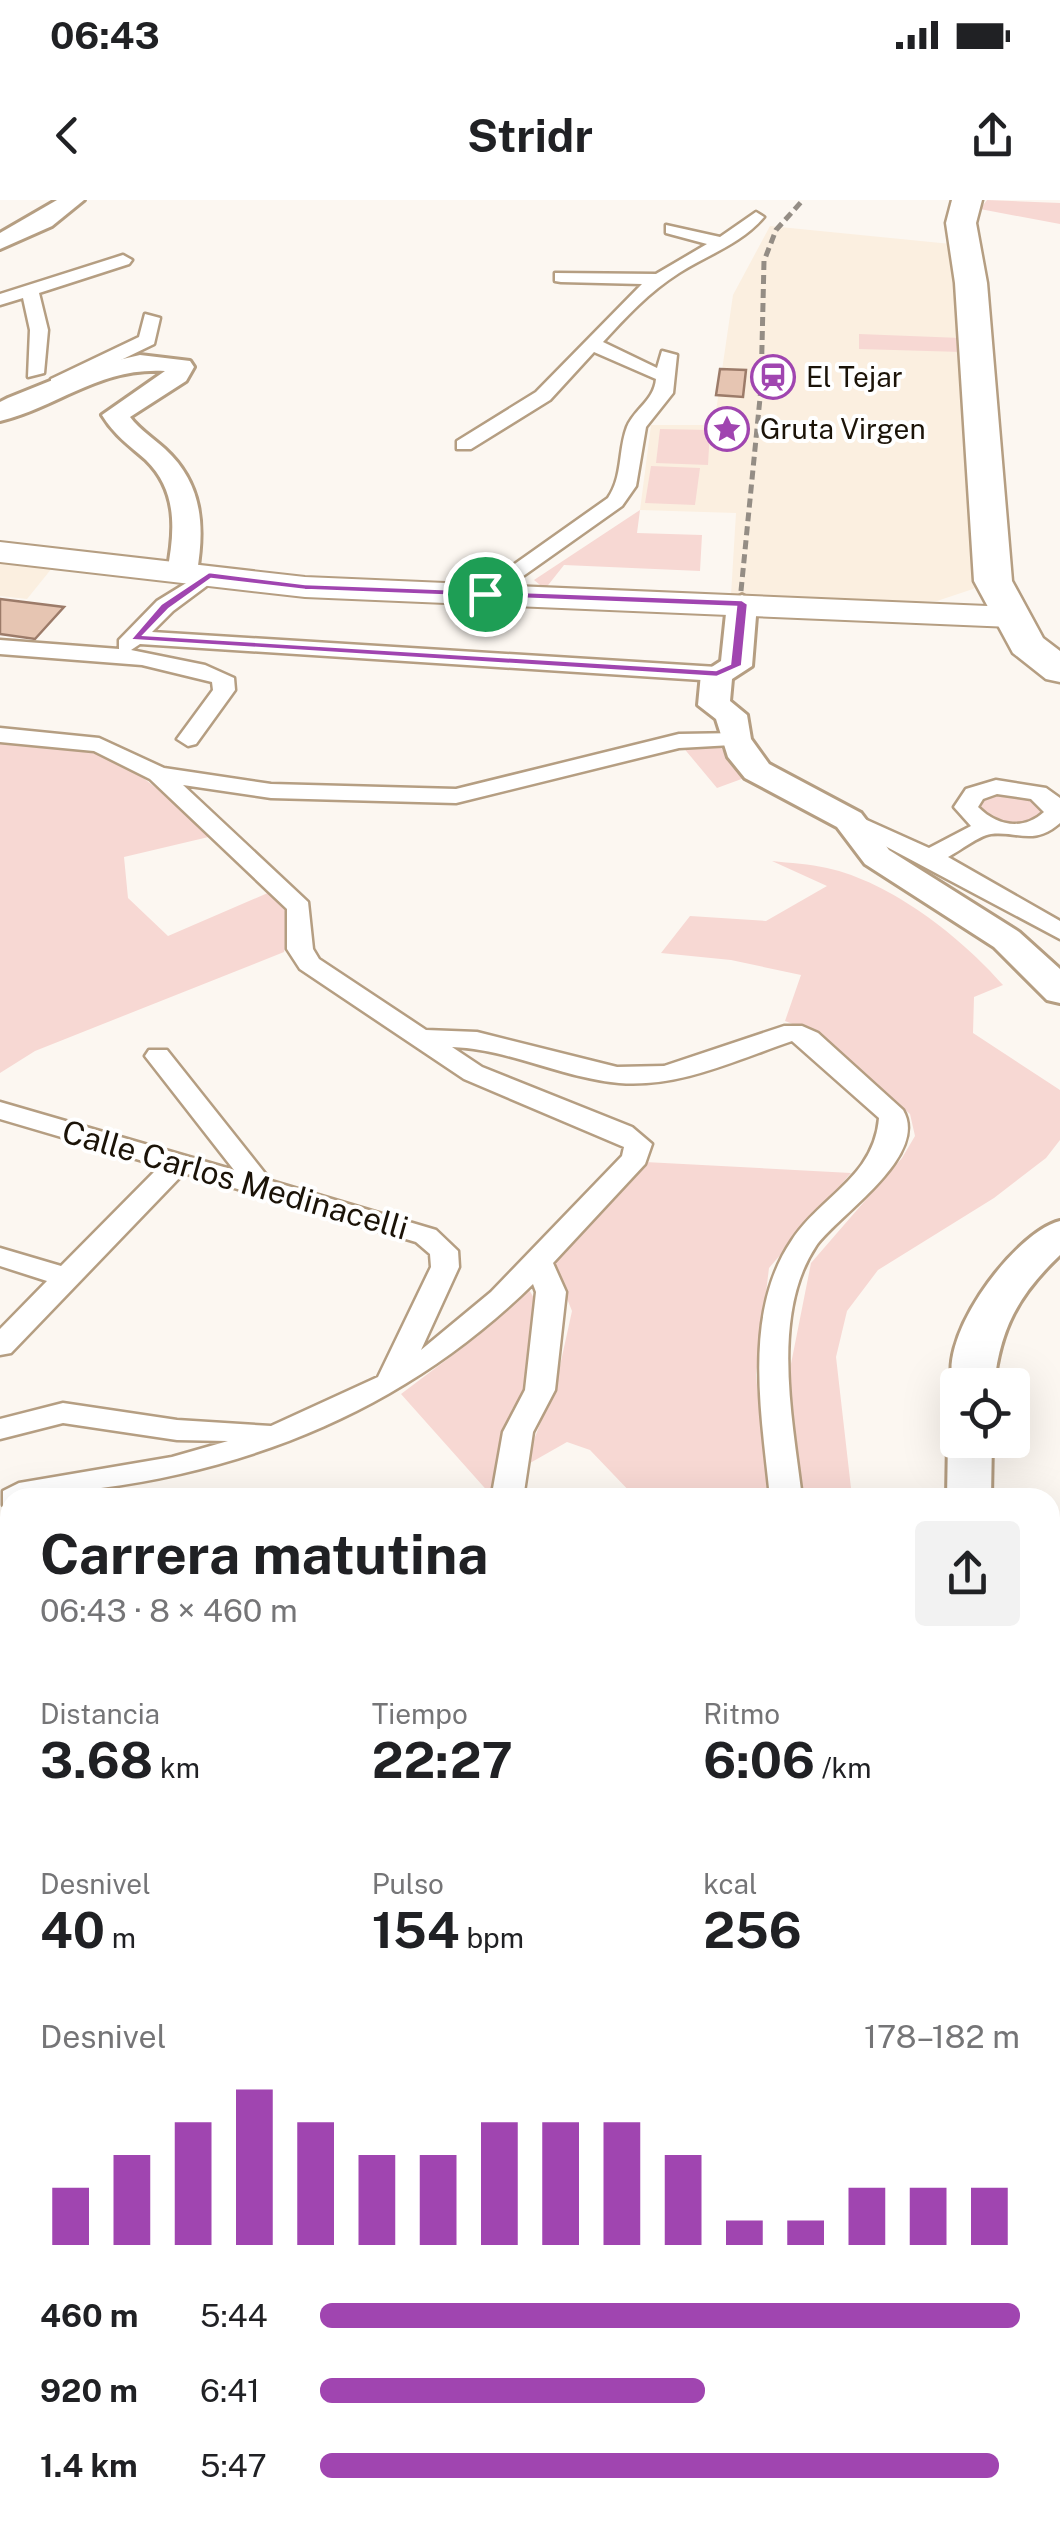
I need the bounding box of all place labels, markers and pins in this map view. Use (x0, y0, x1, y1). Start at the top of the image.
station icon: El Tejar (750, 354, 796, 400)
place label: El Tejar (806, 360, 903, 393)
place icon: Gruta Virgen (704, 406, 750, 452)
place label: Gruta Virgen (760, 412, 926, 445)
pin (443, 552, 528, 637)

